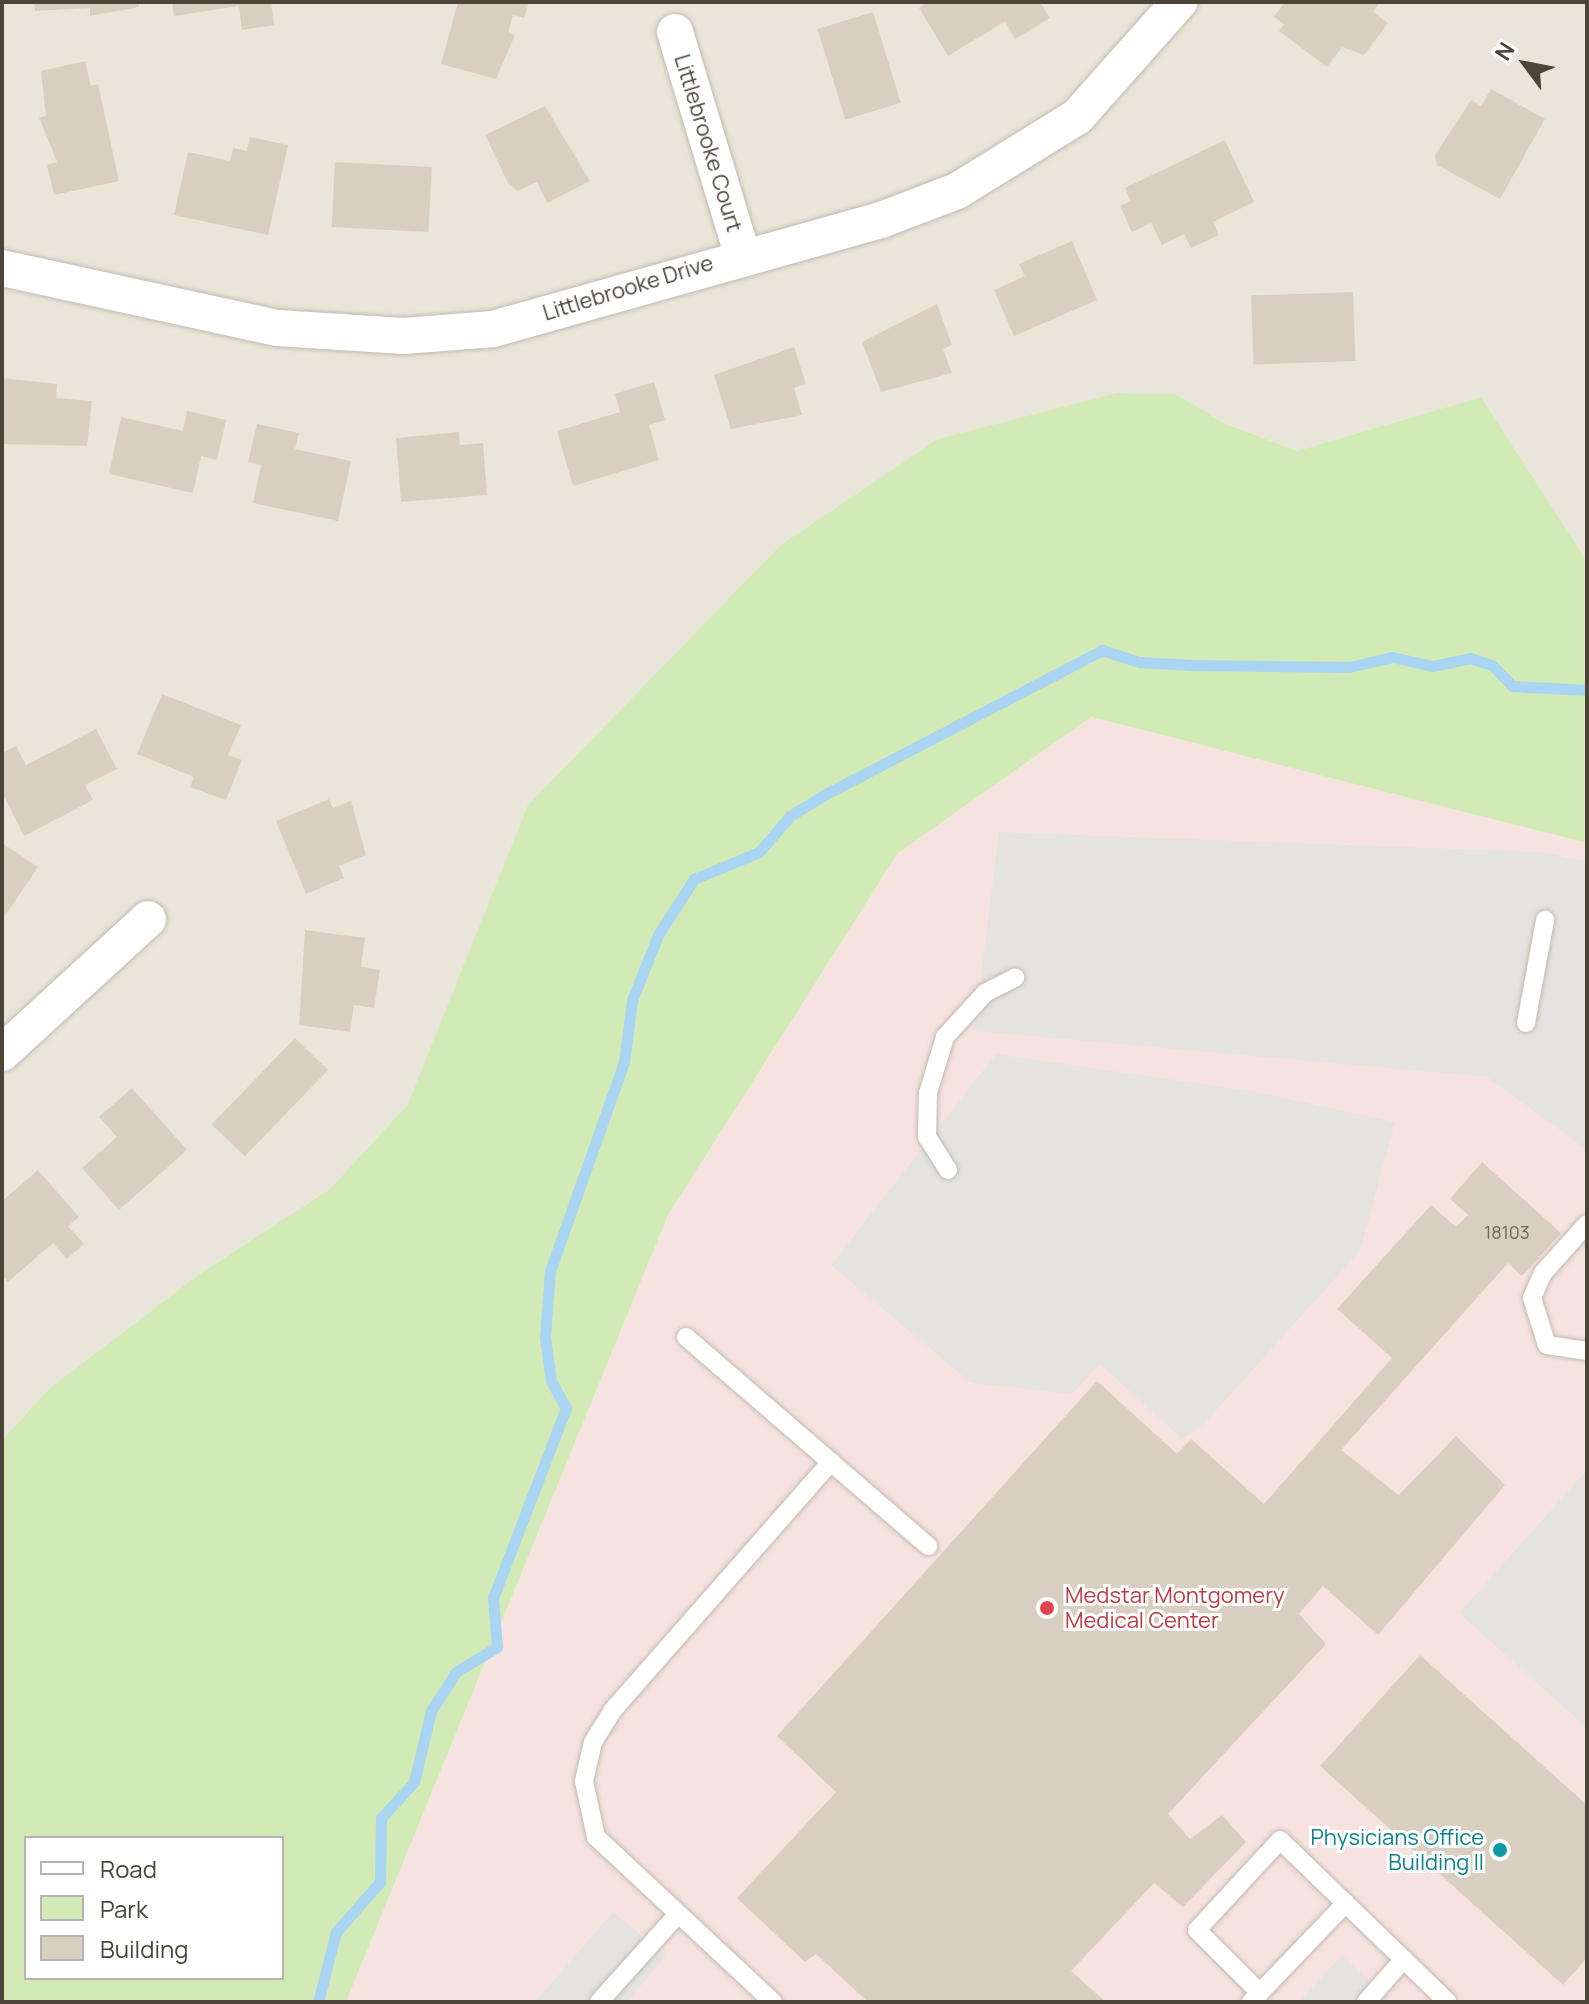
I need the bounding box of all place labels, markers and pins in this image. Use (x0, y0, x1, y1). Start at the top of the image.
place label: Medstar Montgomery Medical Center (1065, 1582, 1285, 1634)
marker: Medstar Montgomery Medical Center (1036, 1597, 1058, 1619)
place label: Physicians Office Building II (1310, 1824, 1484, 1876)
marker: Physicians Office Building II (1491, 1841, 1509, 1859)

